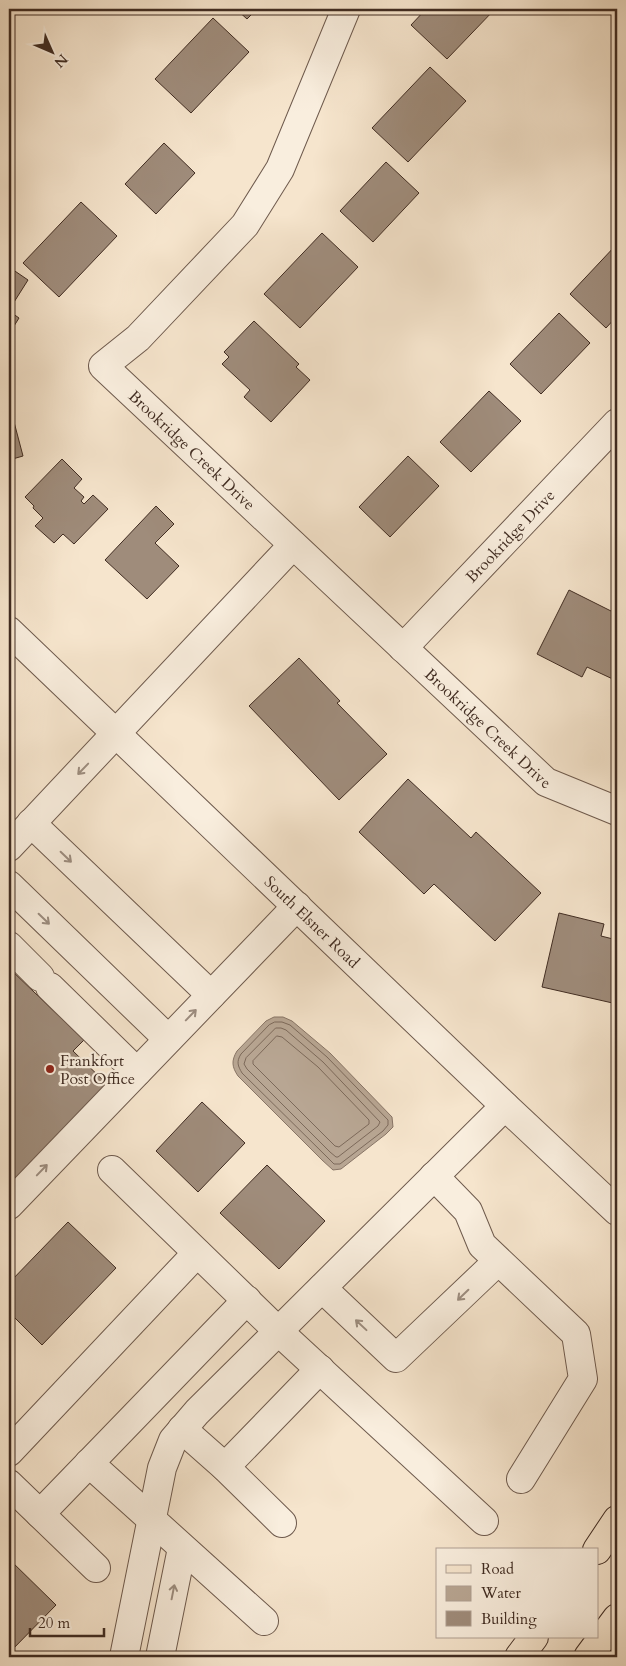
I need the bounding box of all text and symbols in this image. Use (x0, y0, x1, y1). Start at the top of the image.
north arrow (28, 28, 78, 78)
text: N (50, 50, 72, 72)
street label: Brookridge Creek Drive (123, 386, 260, 515)
street label: Brookridge Drive (461, 485, 560, 588)
street label: Brookridge Creek Drive (419, 664, 553, 795)
one-way arrow (77, 763, 89, 775)
one-way arrow (60, 851, 73, 863)
street label: South Elsner Road (259, 871, 365, 974)
one-way arrow (38, 913, 50, 925)
one-way arrow (185, 1009, 197, 1021)
place label: Frankfort Post Office (60, 1050, 135, 1090)
marker: Frankfort Post Office (44, 1063, 56, 1075)
one-way arrow (36, 1165, 48, 1177)
one-way arrow (457, 1288, 469, 1301)
one-way arrow (354, 1319, 367, 1331)
legend (436, 1548, 598, 1638)
text: Road (481, 1559, 514, 1579)
text: Water (480, 1583, 522, 1603)
one-way arrow (168, 1585, 178, 1601)
scale bar (30, 1606, 104, 1638)
text: Building (481, 1609, 537, 1629)
text: 20 m (38, 1613, 70, 1633)

